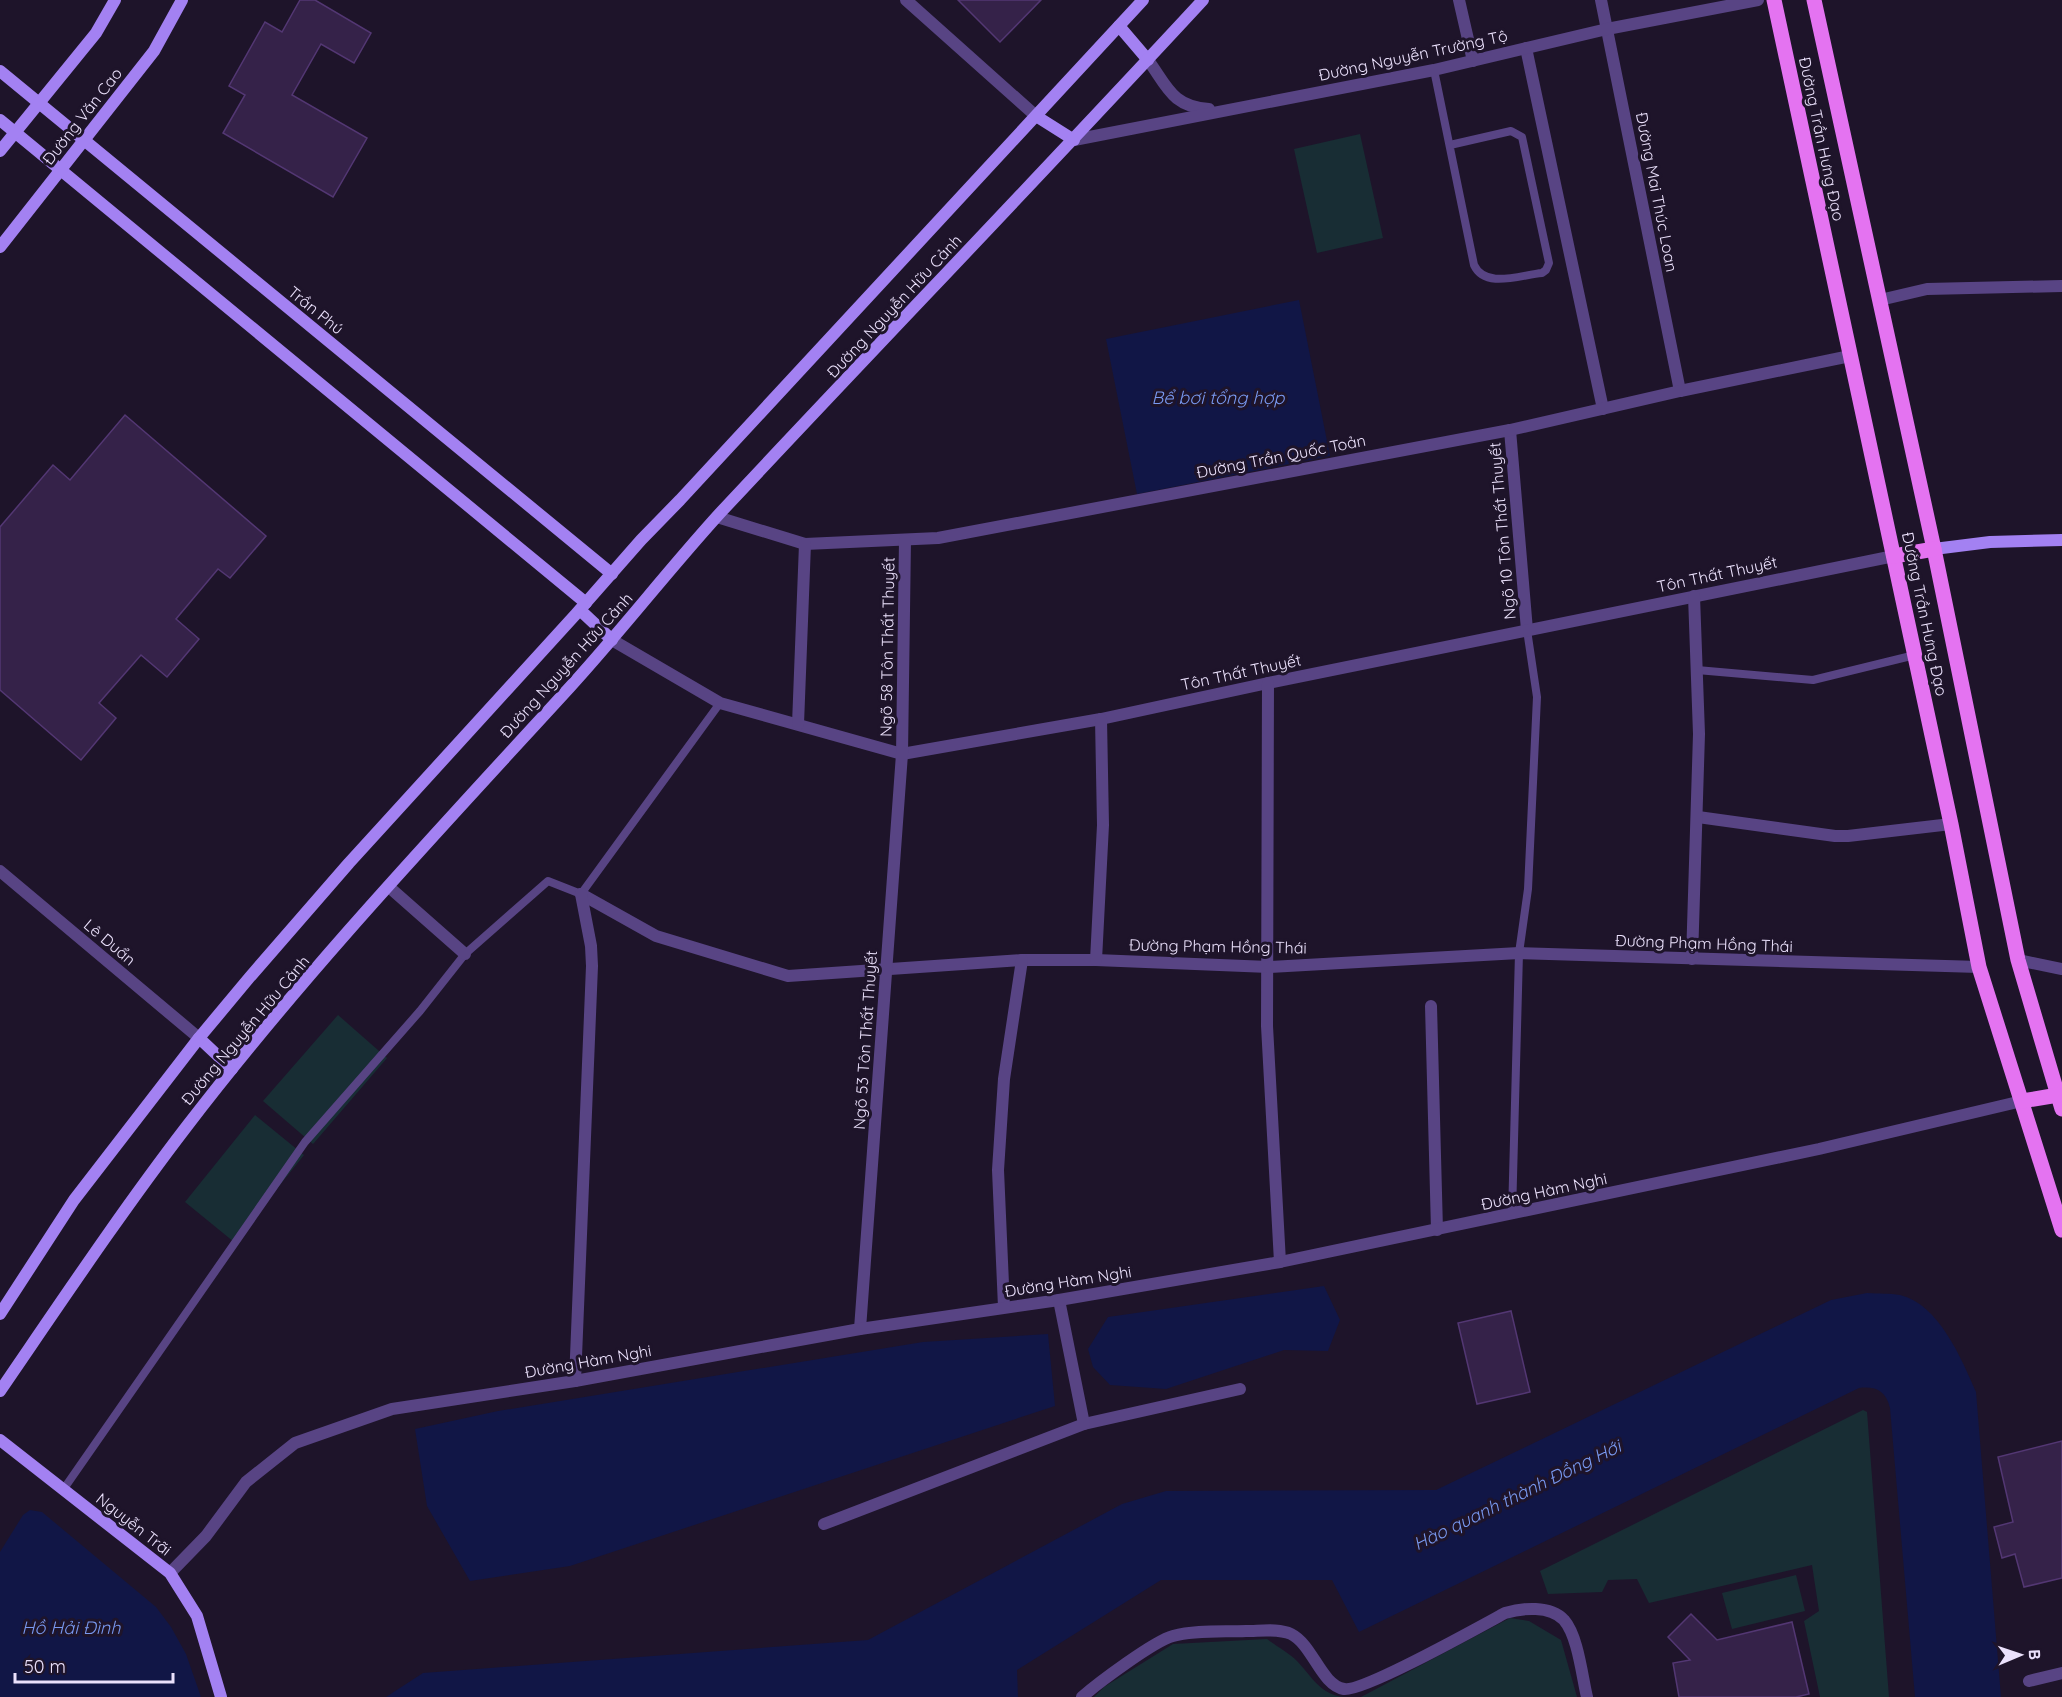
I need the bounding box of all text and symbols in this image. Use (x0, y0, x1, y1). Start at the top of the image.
street label: Đường Nguyễn Trường Tộ (1317, 25, 1509, 85)
street label: Đường Trần Hưng Đạo (1795, 55, 1849, 223)
street label: Đường Văn Cao (38, 64, 126, 168)
street label: Đường Mai Thúc Loan (1632, 110, 1682, 274)
street label: Đường Nguyễn Hữu Cảnh (822, 230, 966, 382)
street label: Trần Phú (284, 282, 348, 338)
water label: Bể bơi tổng hợp (1152, 386, 1286, 409)
street label: Đường Trần Quốc Toản (1195, 430, 1367, 482)
street label: Ngõ 10 Tôn Thất Thuyết (1484, 441, 1520, 621)
street label: Đường Trần Hưng Đạo (1898, 530, 1952, 698)
street label: Tôn Thất Thuyết (1655, 551, 1779, 597)
street label: Ngõ 58 Tôn Thất Thuyết (875, 557, 899, 737)
street label: Đường Nguyễn Hữu Cảnh (495, 588, 637, 742)
street label: Tôn Thất Thuyết (1179, 649, 1303, 695)
street label: Lê Duẩn (80, 915, 140, 969)
street label: Đường Phạm Hồng Thái (1615, 930, 1793, 956)
street label: Đường Phạm Hồng Thái (1129, 934, 1307, 958)
street label: Ngõ 53 Tôn Thất Thuyết (849, 950, 881, 1130)
street label: Đường Nguyễn Hữu Cảnh (177, 951, 313, 1109)
street label: Đường Hàm Nghi (1479, 1168, 1609, 1214)
street label: Đường Hàm Nghi (1003, 1261, 1133, 1301)
street label: Đường Hàm Nghi (523, 1340, 653, 1382)
water label: Hào quanh thành Đồng Hới (1409, 1434, 1626, 1555)
street label: Nguyễn Trãi (92, 1488, 176, 1560)
water label: Hồ Hải Đình (22, 1616, 121, 1639)
north arrow (1990, 1625, 2050, 1685)
scale bar (15, 1646, 172, 1684)
text: B (2025, 1649, 2045, 1660)
text: 50 m (24, 1655, 66, 1678)

